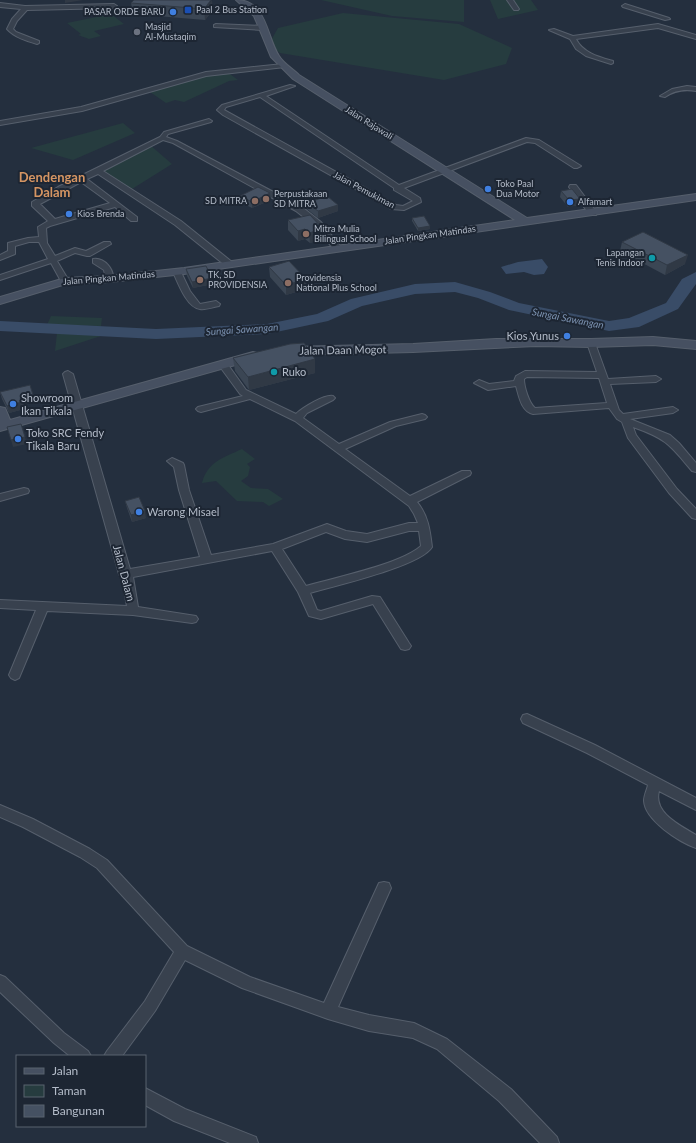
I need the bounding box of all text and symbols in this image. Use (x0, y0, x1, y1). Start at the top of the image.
place label: Paal 2 Bus Station (196, 4, 267, 15)
marker: Paal 2 Bus Station (183, 5, 193, 15)
place label: PASAR ORDE BARU (84, 6, 165, 17)
marker: PASAR ORDE BARU (168, 7, 178, 17)
place label: Masjid Al-Mustaqim (145, 21, 196, 42)
marker: Masjid Al-Mustaqim (132, 27, 142, 37)
street label: Jalan Rajawali (343, 103, 395, 142)
district label: Dendengan Dalam (19, 169, 85, 200)
street label: Jalan Pemukiman (332, 169, 397, 210)
place label: Toko Paal Dua Motor (496, 178, 540, 199)
marker: Toko Paal Dua Motor (483, 184, 493, 194)
place label: Perpustakaan SD MITRA (274, 188, 327, 209)
marker: Perpustakaan SD MITRA (261, 194, 271, 204)
place label: SD MITRA (205, 195, 248, 206)
marker: SD MITRA (250, 196, 260, 206)
place label: Alfamart (578, 196, 613, 207)
marker: Alfamart (565, 197, 575, 207)
place label: Kios Brenda (77, 208, 125, 219)
marker: Kios Brenda (64, 209, 74, 219)
place label: Mitra Mulia Bilingual School (314, 223, 376, 244)
street label: Jalan Pingkan Matindas (383, 223, 476, 246)
marker: Mitra Mulia Bilingual School (301, 229, 311, 239)
place label: Lapangan Tenis Indoor (596, 247, 645, 268)
marker: Lapangan Tenis Indoor (647, 253, 657, 263)
street label: Jalan Pingkan Matindas (63, 268, 155, 287)
place label: TK, SD PROVIDENSIA (208, 269, 268, 290)
place label: Providensia National Plus School (296, 272, 377, 293)
marker: TK, SD PROVIDENSIA (195, 275, 205, 285)
marker: Providensia National Plus School (283, 278, 293, 288)
water label: Sungai Sawangan (531, 305, 605, 331)
water label: Sungai Sawangan (205, 320, 279, 338)
place label: Kios Yunus (507, 329, 559, 342)
marker: Kios Yunus (562, 331, 572, 341)
street label: Jalan Daan Mogot (299, 342, 387, 357)
place label: Ruko (282, 365, 306, 378)
marker: Ruko (269, 367, 279, 377)
place label: Showroom Ikan Tikala (21, 391, 73, 417)
marker: Showroom Ikan Tikala (8, 399, 18, 409)
place label: Toko SRC Fendy Tikala Baru (26, 426, 105, 452)
marker: Toko SRC Fendy Tikala Baru (13, 434, 23, 444)
place label: Warong Misael (147, 505, 219, 518)
marker: Warong Misael (134, 507, 144, 517)
street label: Jalan Dalam (111, 543, 138, 602)
legend (16, 1055, 146, 1127)
text: Jalan (52, 1063, 78, 1078)
text: Taman (52, 1083, 86, 1098)
text: Bangunan (52, 1103, 105, 1118)

